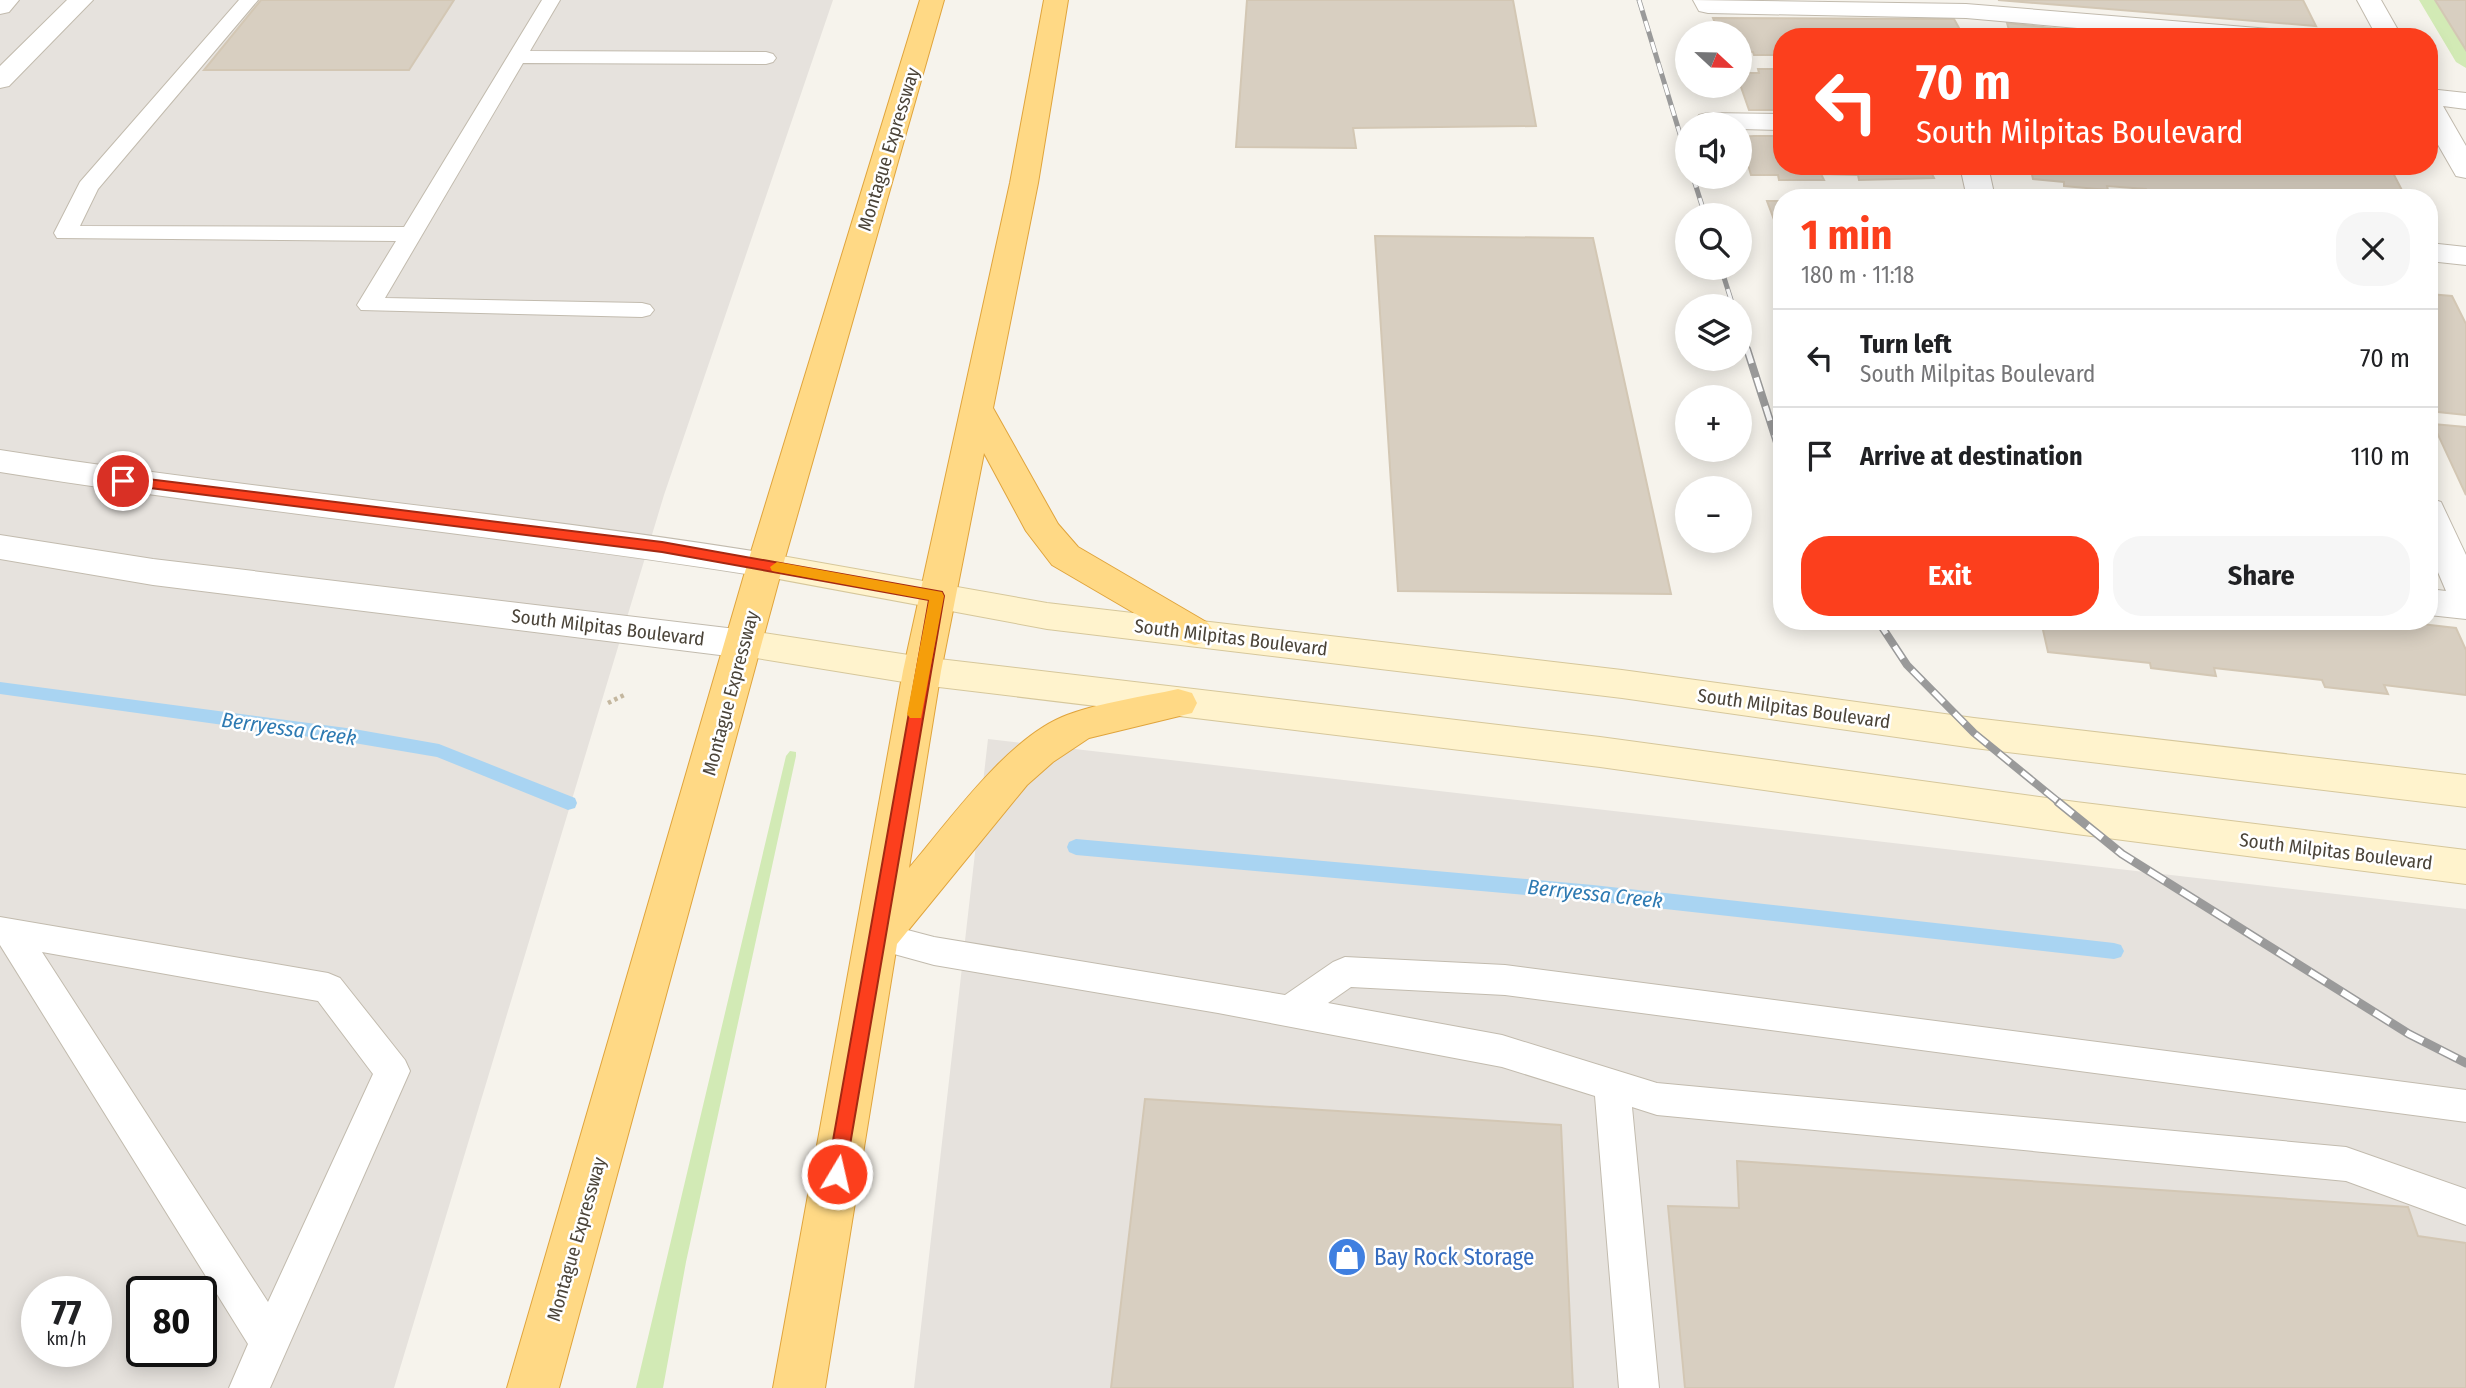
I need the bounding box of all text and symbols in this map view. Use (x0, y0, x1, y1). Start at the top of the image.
north arrow (1675, 21, 1752, 98)
map controls (1675, 21, 1752, 553)
text: 70 m (1916, 53, 2011, 112)
icon: left (1801, 56, 1892, 147)
street label: Montague Expressway (853, 64, 924, 234)
button: sound (1675, 112, 1752, 189)
text: South Milpitas Boulevard (1916, 113, 2243, 151)
button: search (1675, 203, 1752, 280)
text: 1 min (1801, 210, 1892, 260)
button: close (2336, 212, 2410, 286)
text: 180 m · 11:18 (1801, 261, 1914, 289)
button: layers (1675, 294, 1752, 371)
text: Turn left (1860, 329, 1952, 360)
icon: left (1801, 339, 1839, 377)
text: 70 m (2360, 343, 2410, 374)
text: South Milpitas Boulevard (1860, 360, 2095, 388)
button: + (1675, 385, 1752, 462)
icon: arrive (1801, 437, 1839, 475)
text: Arrive at destination (1860, 441, 2083, 472)
text: 110 m (2350, 441, 2410, 472)
pin (93, 451, 153, 511)
icon: arrive (104, 462, 142, 500)
button: − (1675, 476, 1752, 553)
button: Exit (1801, 536, 2099, 616)
button: Share (2113, 536, 2410, 616)
street label: South Milpitas Boulevard (510, 604, 706, 651)
street label: Montague Expressway (697, 608, 764, 778)
street label: South Milpitas Boulevard (1133, 614, 1329, 661)
street label: South Milpitas Boulevard (1696, 684, 1892, 733)
water label: Berryessa Creek (220, 707, 358, 751)
street label: South Milpitas Boulevard (2238, 828, 2434, 875)
water label: Berryessa Creek (1526, 874, 1664, 914)
position arrow (800, 1137, 874, 1211)
street label: Montague Expressway (542, 1154, 611, 1324)
shop icon: Bay Rock Storage (1326, 1236, 1368, 1278)
place label: Bay Rock Storage (1374, 1243, 1534, 1271)
speed limit sign: 80 (126, 1276, 217, 1367)
text: 77 (52, 1291, 81, 1333)
text: km/h (46, 1328, 87, 1350)

